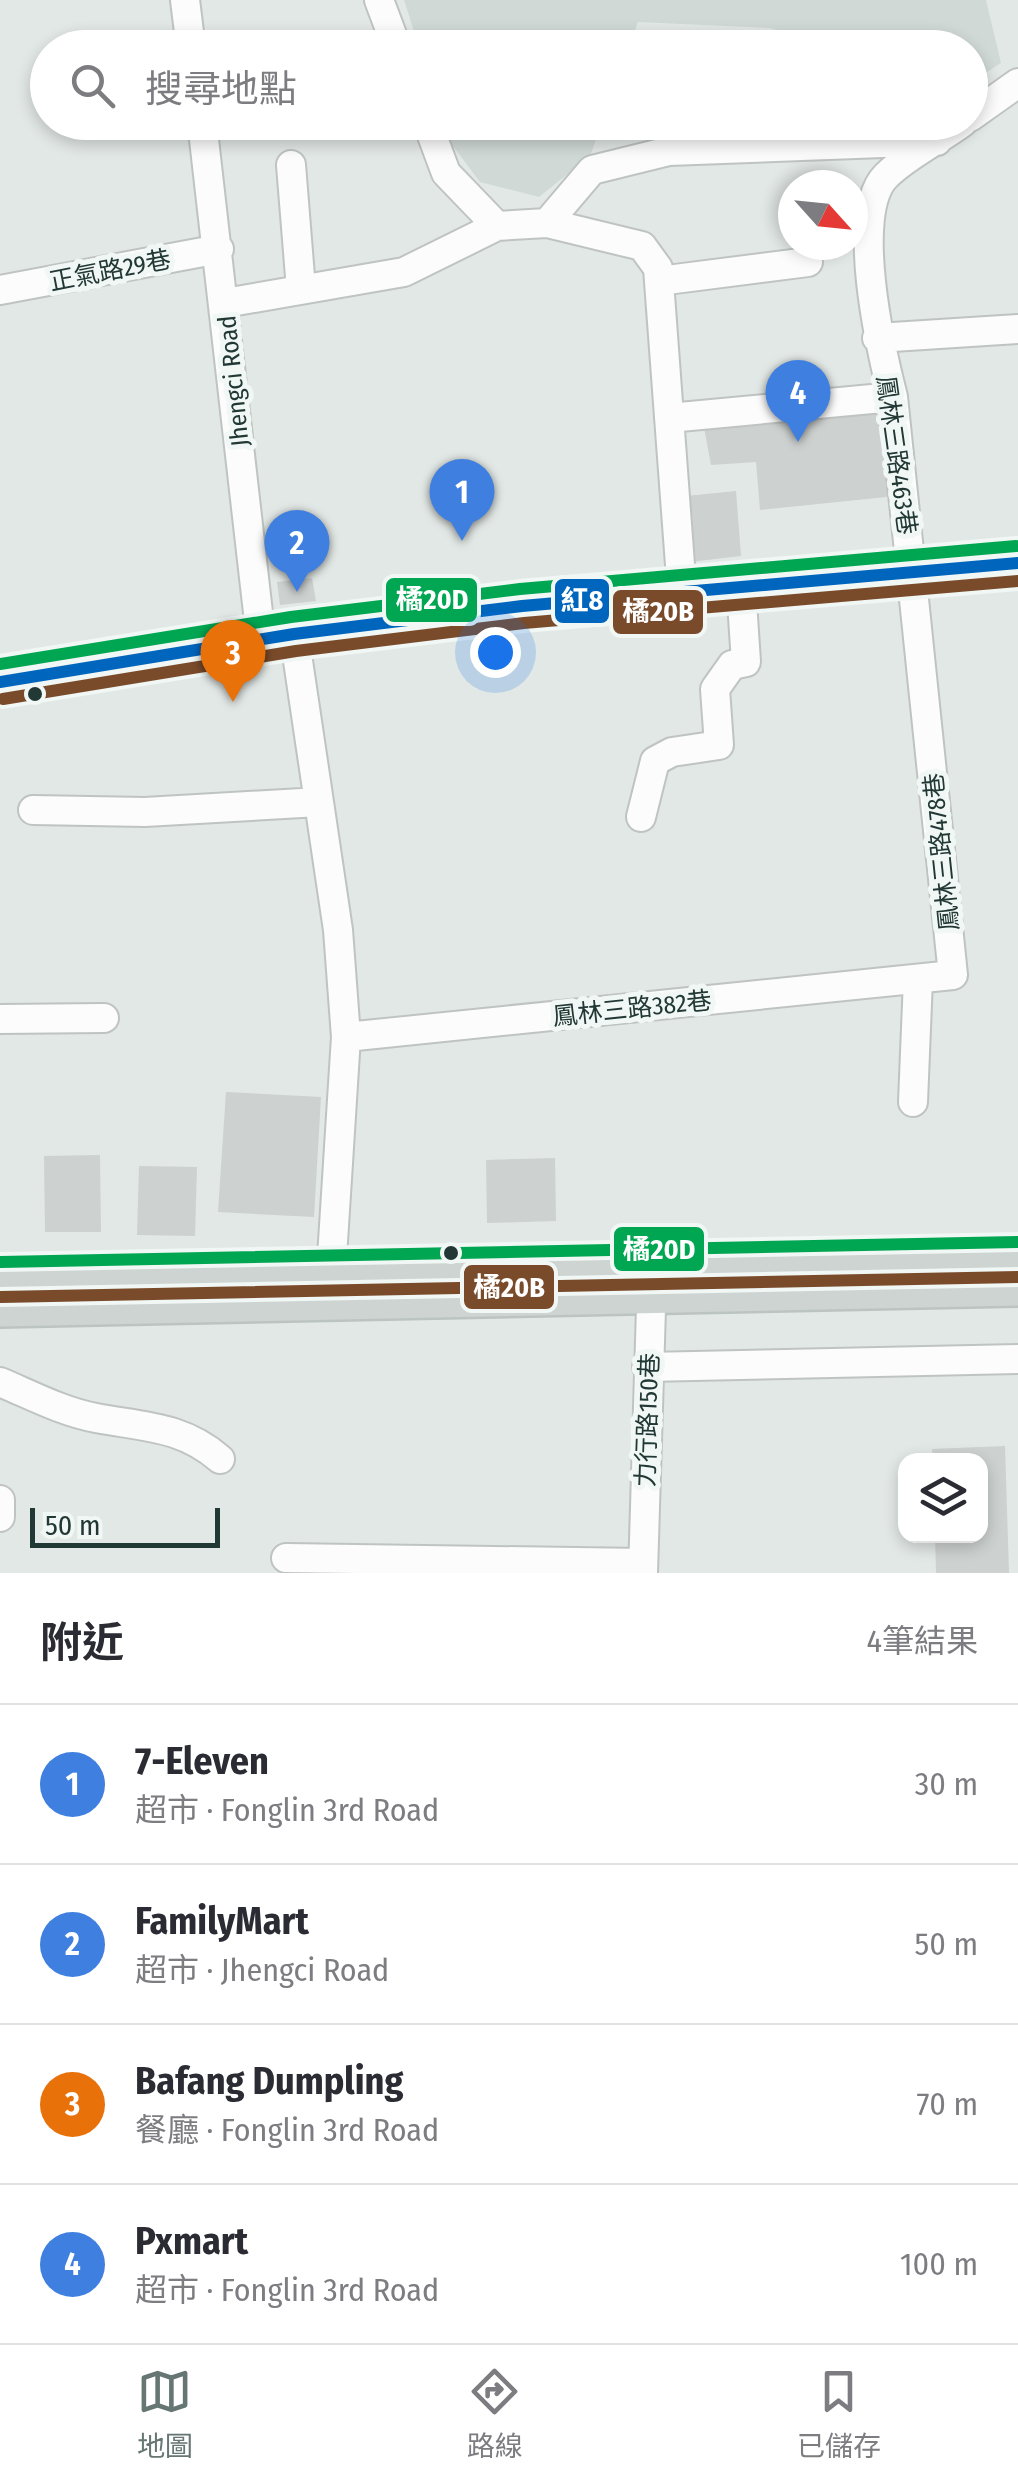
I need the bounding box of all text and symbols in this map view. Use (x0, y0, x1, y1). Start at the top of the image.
search box (30, 30, 988, 140)
icon: search (65, 58, 120, 113)
text: 搜尋地點 (145, 66, 297, 112)
north arrow (778, 170, 868, 260)
street label: 正氣路29巷 (47, 245, 173, 297)
street label: Jhengci Road (212, 314, 256, 448)
pin: 4 (766, 360, 830, 442)
street label: 鳳林三路463巷 (870, 374, 922, 537)
pin: 1 (430, 458, 494, 541)
pin: 2 (264, 510, 330, 592)
line badge: 橘20D (384, 576, 479, 624)
line badge: 紅8 (553, 577, 611, 625)
text: 橘20D (396, 583, 468, 616)
text: 紅8 (561, 584, 604, 617)
line badge: 橘20B (611, 588, 705, 636)
text: 橘20B (622, 595, 694, 628)
pin: 3 (200, 620, 266, 702)
your location (470, 627, 521, 678)
unlabelled marker (25, 684, 45, 704)
street label: 鳳林三路478巷 (919, 771, 965, 932)
street label: 鳳林三路382巷 (551, 986, 713, 1032)
line badge: 橘20D (612, 1225, 706, 1273)
text: 橘20D (623, 1233, 695, 1266)
unlabelled marker (441, 1243, 461, 1263)
line badge: 橘20B (462, 1263, 556, 1311)
text: 橘20B (473, 1271, 545, 1304)
street label: 力行路150巷 (631, 1352, 665, 1488)
map controls (898, 1453, 988, 1543)
button: layers (898, 1453, 988, 1543)
scale bar (30, 1503, 220, 1548)
text: 50 m (45, 1509, 101, 1542)
text: 附近 (40, 1618, 124, 1668)
text: 4筆結果 (867, 1622, 978, 1660)
text: 7-Eleven (135, 1738, 269, 1784)
text: 1 (66, 1765, 79, 1803)
text: 30 m (915, 1765, 978, 1803)
text: 超市 · Fonglin 3rd Road (135, 1791, 439, 1829)
text: FamilyMart (135, 1898, 309, 1944)
text: 2 (65, 1925, 80, 1963)
text: 50 m (915, 1925, 978, 1963)
text: 超市 · Jhengci Road (135, 1951, 389, 1989)
text: Bafang Dumpling (135, 2058, 403, 2104)
text: 3 (65, 2085, 80, 2123)
text: 70 m (917, 2085, 978, 2123)
text: 餐廳 · Fonglin 3rd Road (135, 2111, 439, 2149)
text: Pxmart (135, 2218, 248, 2264)
text: 4 (64, 2245, 81, 2283)
text: 100 m (900, 2245, 978, 2283)
text: 超市 · Fonglin 3rd Road (135, 2271, 439, 2309)
tab: 地圖 (137, 2364, 193, 2464)
tab: 路線 (467, 2364, 523, 2464)
tab: 已儲存 (797, 2364, 881, 2464)

